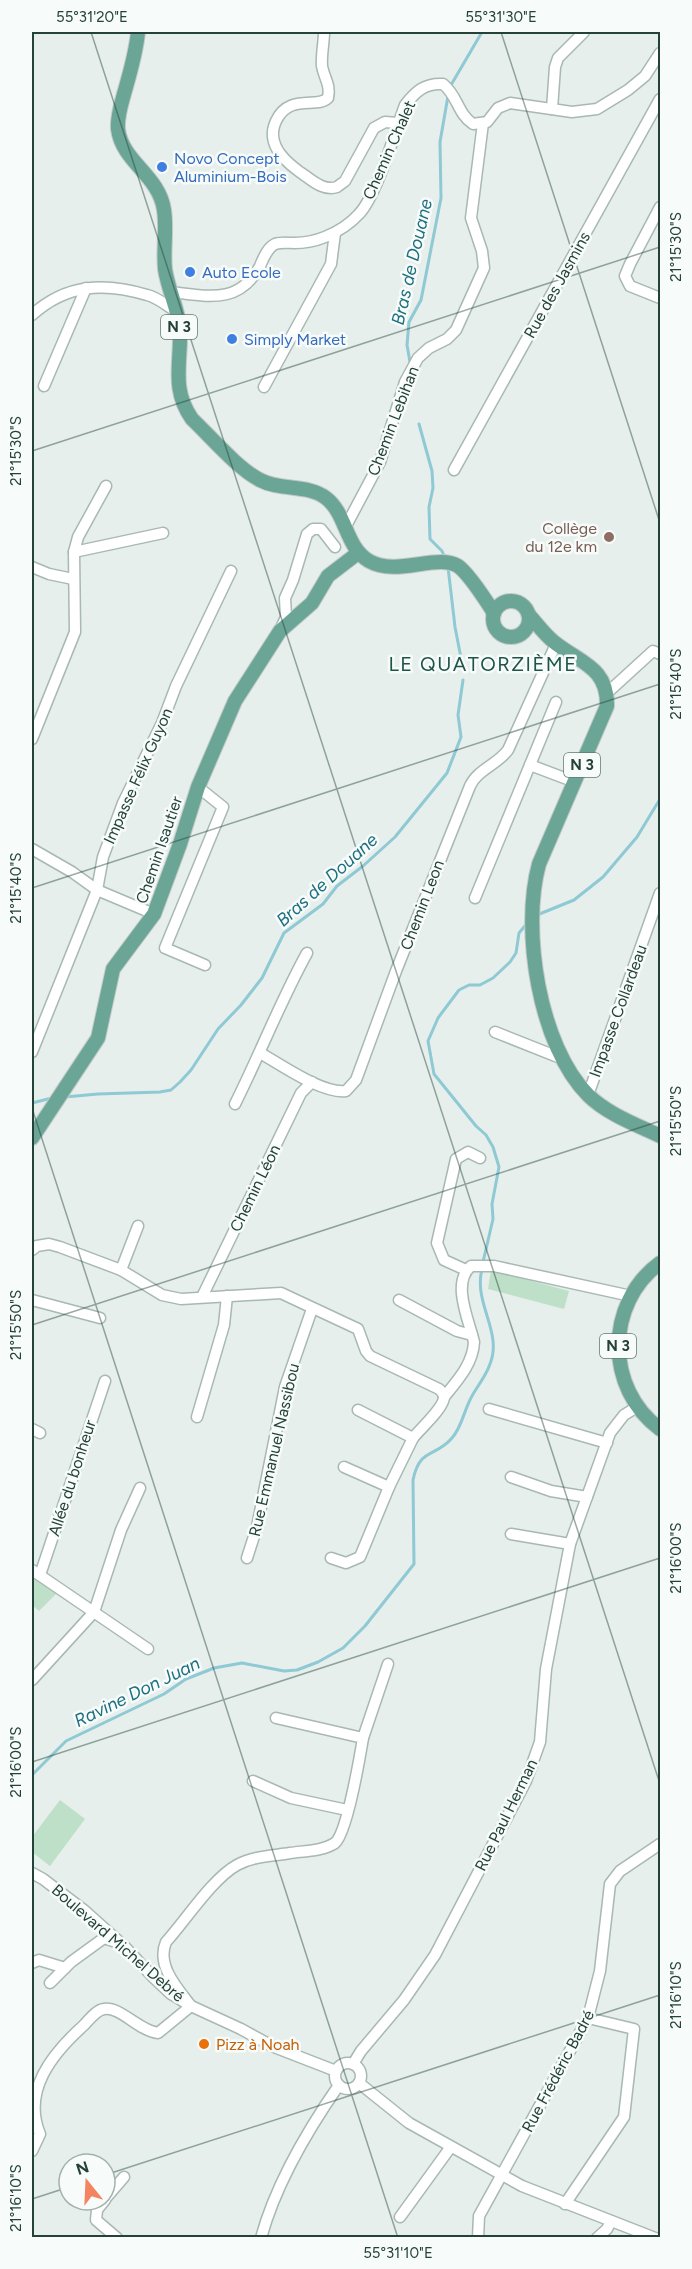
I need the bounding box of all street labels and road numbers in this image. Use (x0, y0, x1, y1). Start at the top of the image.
street label: Chemin Chalet (359, 98, 419, 202)
street label: Rue des Jasmins (520, 228, 594, 342)
road number: N 3 (161, 315, 197, 339)
street label: Chemin Lebihan (363, 364, 423, 478)
street label: Impasse Félix Guyon (99, 705, 177, 847)
road number: N 3 (564, 753, 600, 777)
street label: Chemin Isautier (132, 793, 186, 906)
street label: Chemin Leon (396, 857, 448, 953)
street label: Impasse Collardeau (585, 942, 651, 1080)
street label: Chemin Léon (226, 1141, 284, 1235)
road number: N 3 (600, 1334, 636, 1358)
street label: Rue Emmanuel Nassibou (245, 1361, 303, 1539)
street label: Allée du bonheur (44, 1417, 100, 1539)
street label: Rue Paul Herman (471, 1756, 541, 1874)
street label: Boulevard Michel Debré (48, 1880, 188, 2006)
street label: Rue Frédéric Badré (518, 2006, 598, 2135)

